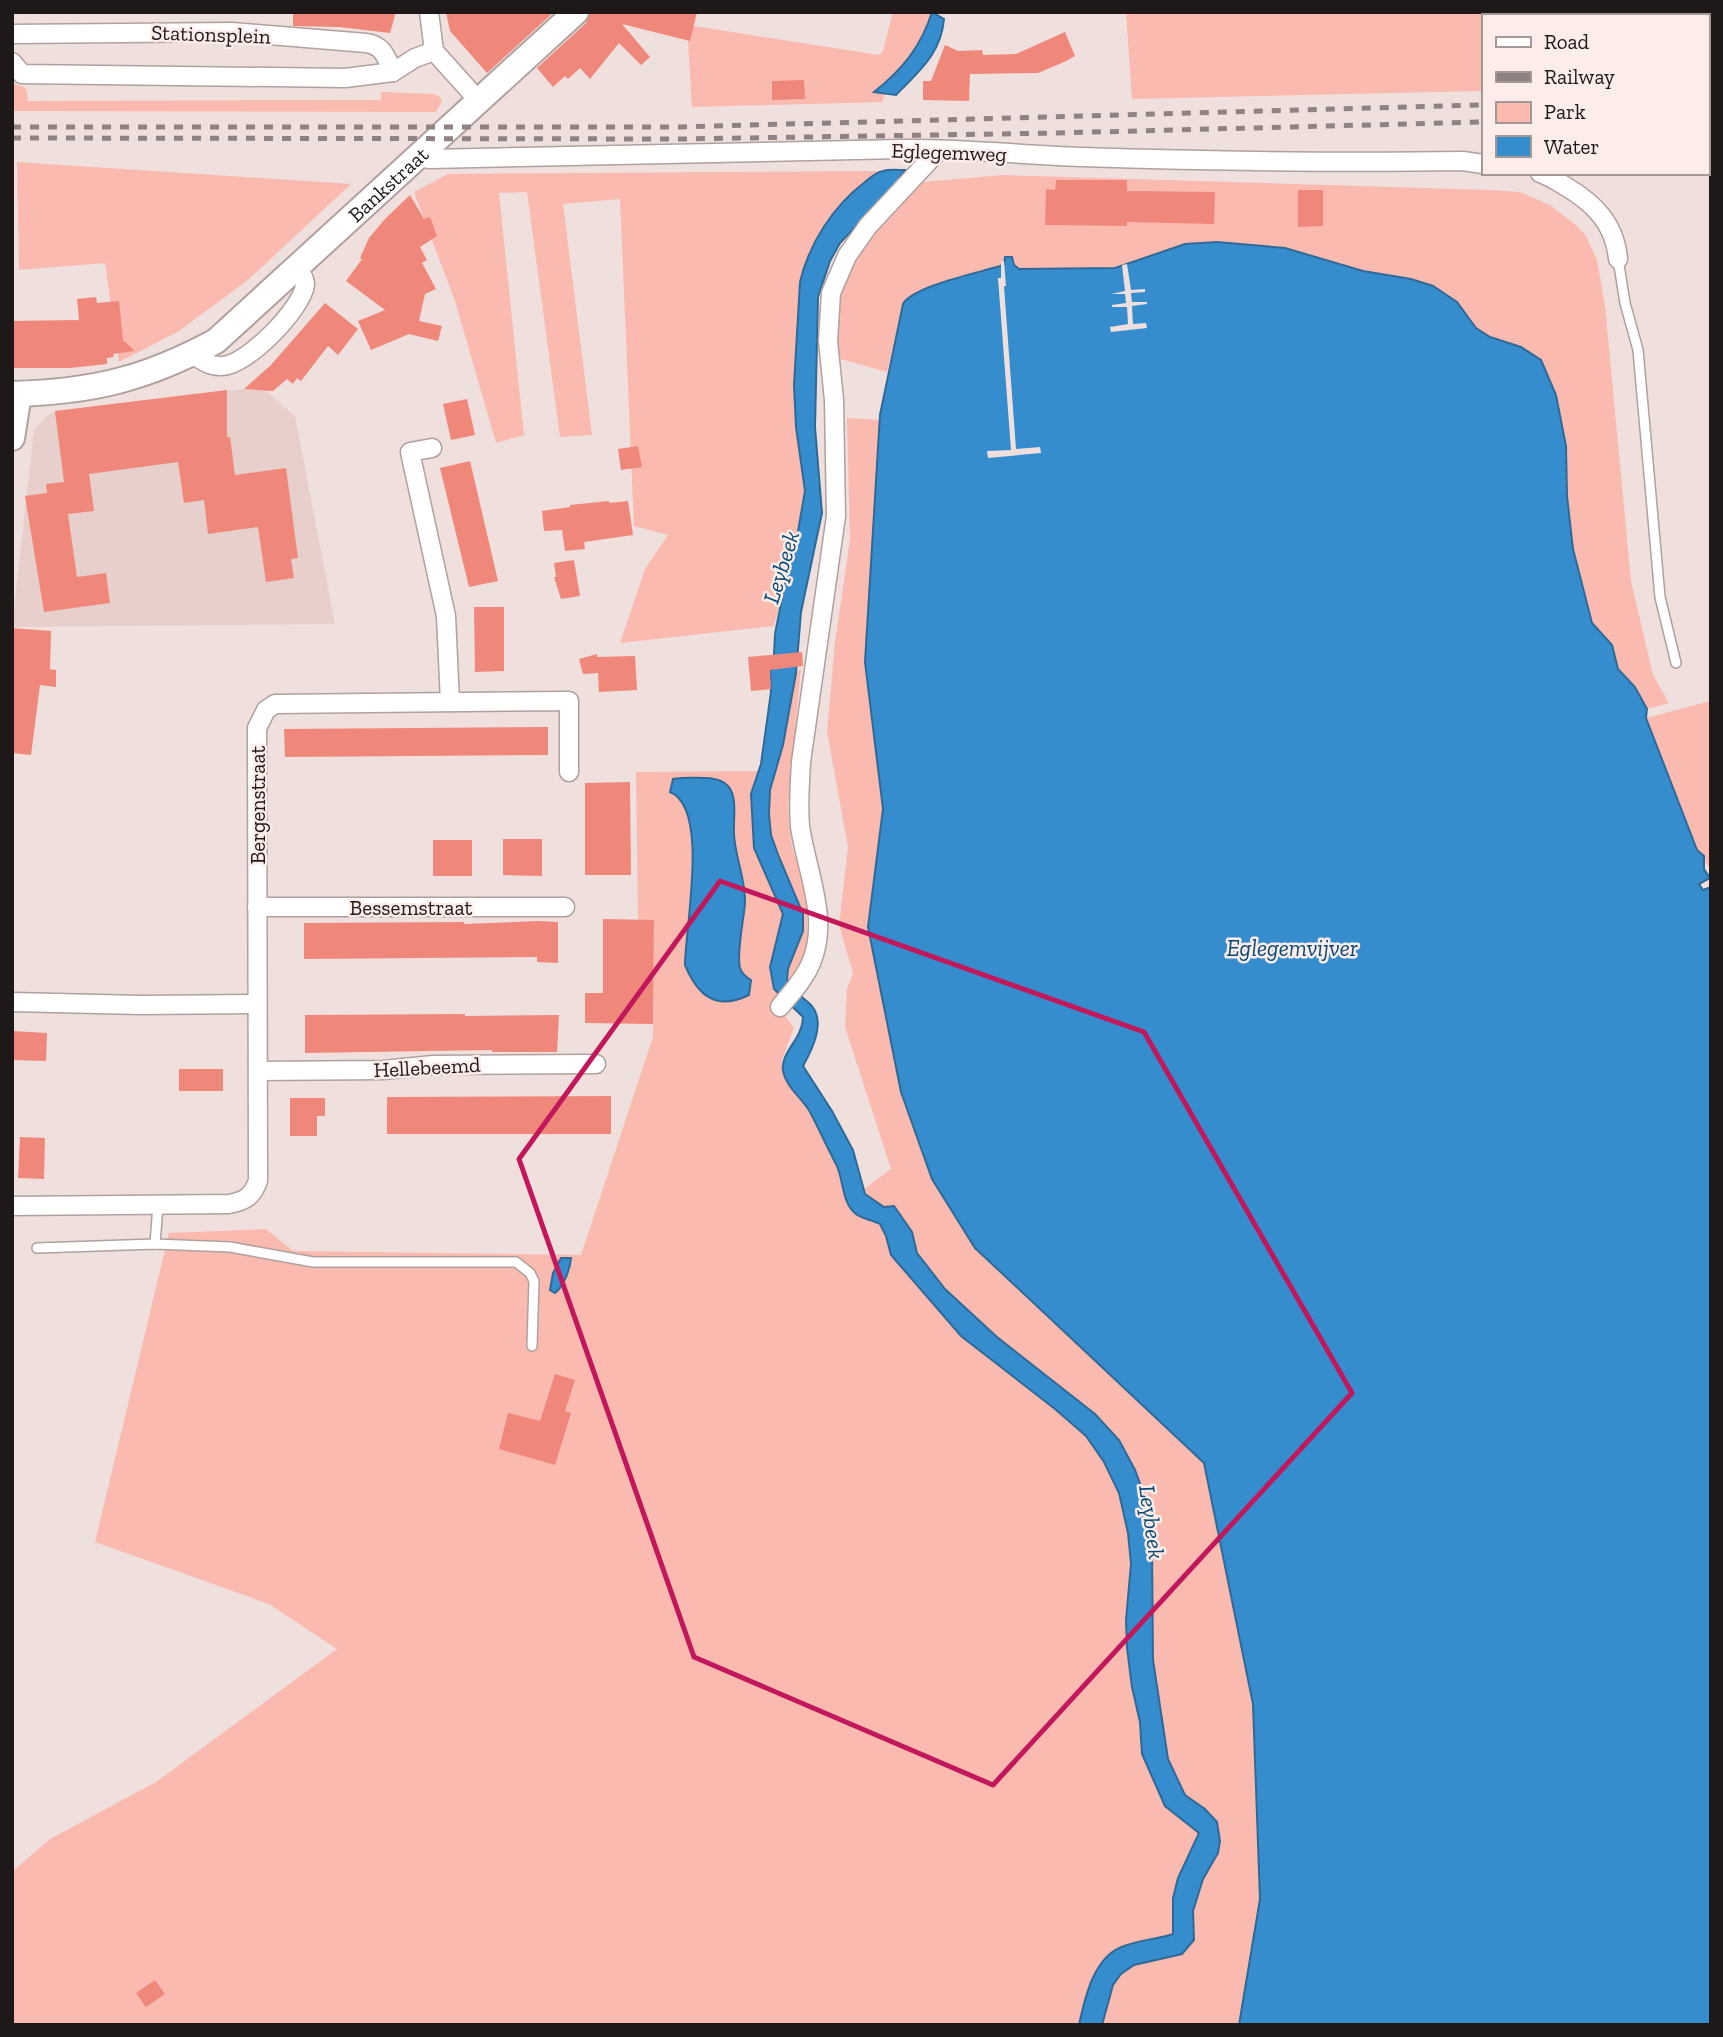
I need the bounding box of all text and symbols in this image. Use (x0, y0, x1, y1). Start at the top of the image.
legend (1482, 14, 1709, 175)
street label: Stationsplein (151, 19, 271, 49)
text: Road (1544, 29, 1590, 54)
text: Railway (1544, 64, 1615, 89)
text: Park (1544, 99, 1586, 124)
text: Water (1544, 134, 1599, 159)
street label: Eglegemweg (891, 137, 1008, 167)
street label: Bankstraat (343, 141, 433, 227)
water label: Leybeek (757, 527, 805, 607)
street label: Bergenstraat (245, 745, 270, 864)
street label: Bessemstraat (350, 895, 473, 920)
water label: Eglegemvijver (1226, 934, 1358, 962)
street label: Hellebeemd (373, 1052, 481, 1082)
water label: Leybeek (1133, 1483, 1171, 1561)

